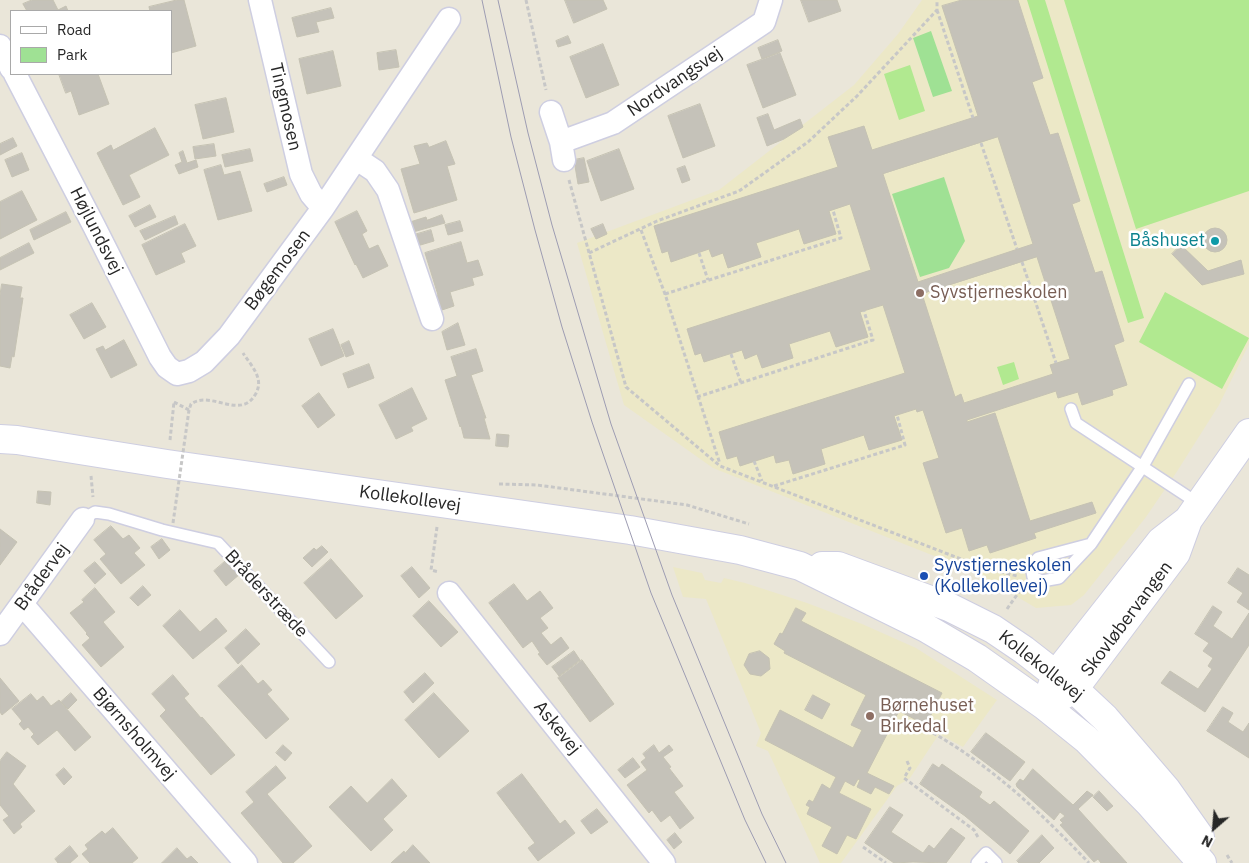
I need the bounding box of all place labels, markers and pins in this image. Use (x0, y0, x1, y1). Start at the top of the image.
place label: Båshuset (1129, 230, 1205, 252)
marker: Båshuset (1209, 235, 1221, 247)
place label: Syvstjerneskolen (930, 282, 1067, 304)
marker: Syvstjerneskolen (914, 287, 926, 299)
place label: Syvstjerneskolen (Kollekollevej) (934, 555, 1071, 598)
marker: Syvstjerneskolen (Kollekollevej) (918, 570, 930, 582)
place label: Børnehuset Birkedal (880, 695, 974, 738)
marker: Børnehuset Birkedal (864, 710, 876, 722)

